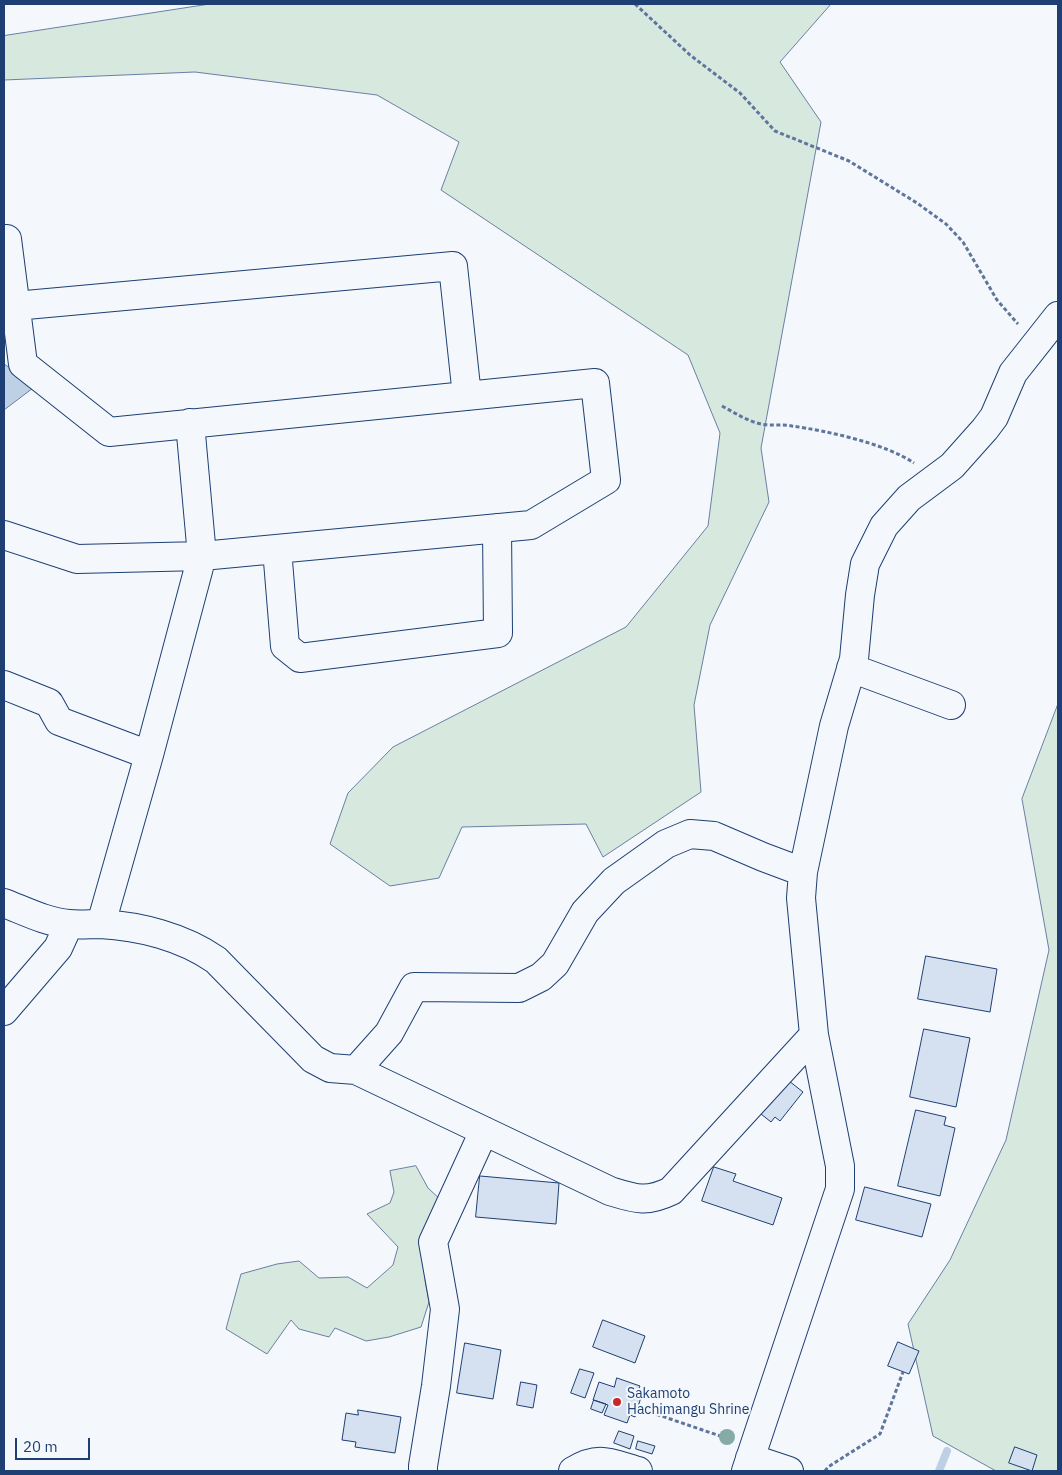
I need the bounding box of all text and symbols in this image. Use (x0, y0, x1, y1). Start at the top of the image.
place label: Sakamoto Hachimangu Shrine (627, 1386, 749, 1418)
marker: Sakamoto Hachimangu Shrine (611, 1396, 623, 1408)
scale bar (18, 1428, 92, 1460)
text: 20 m (23, 1437, 58, 1456)

